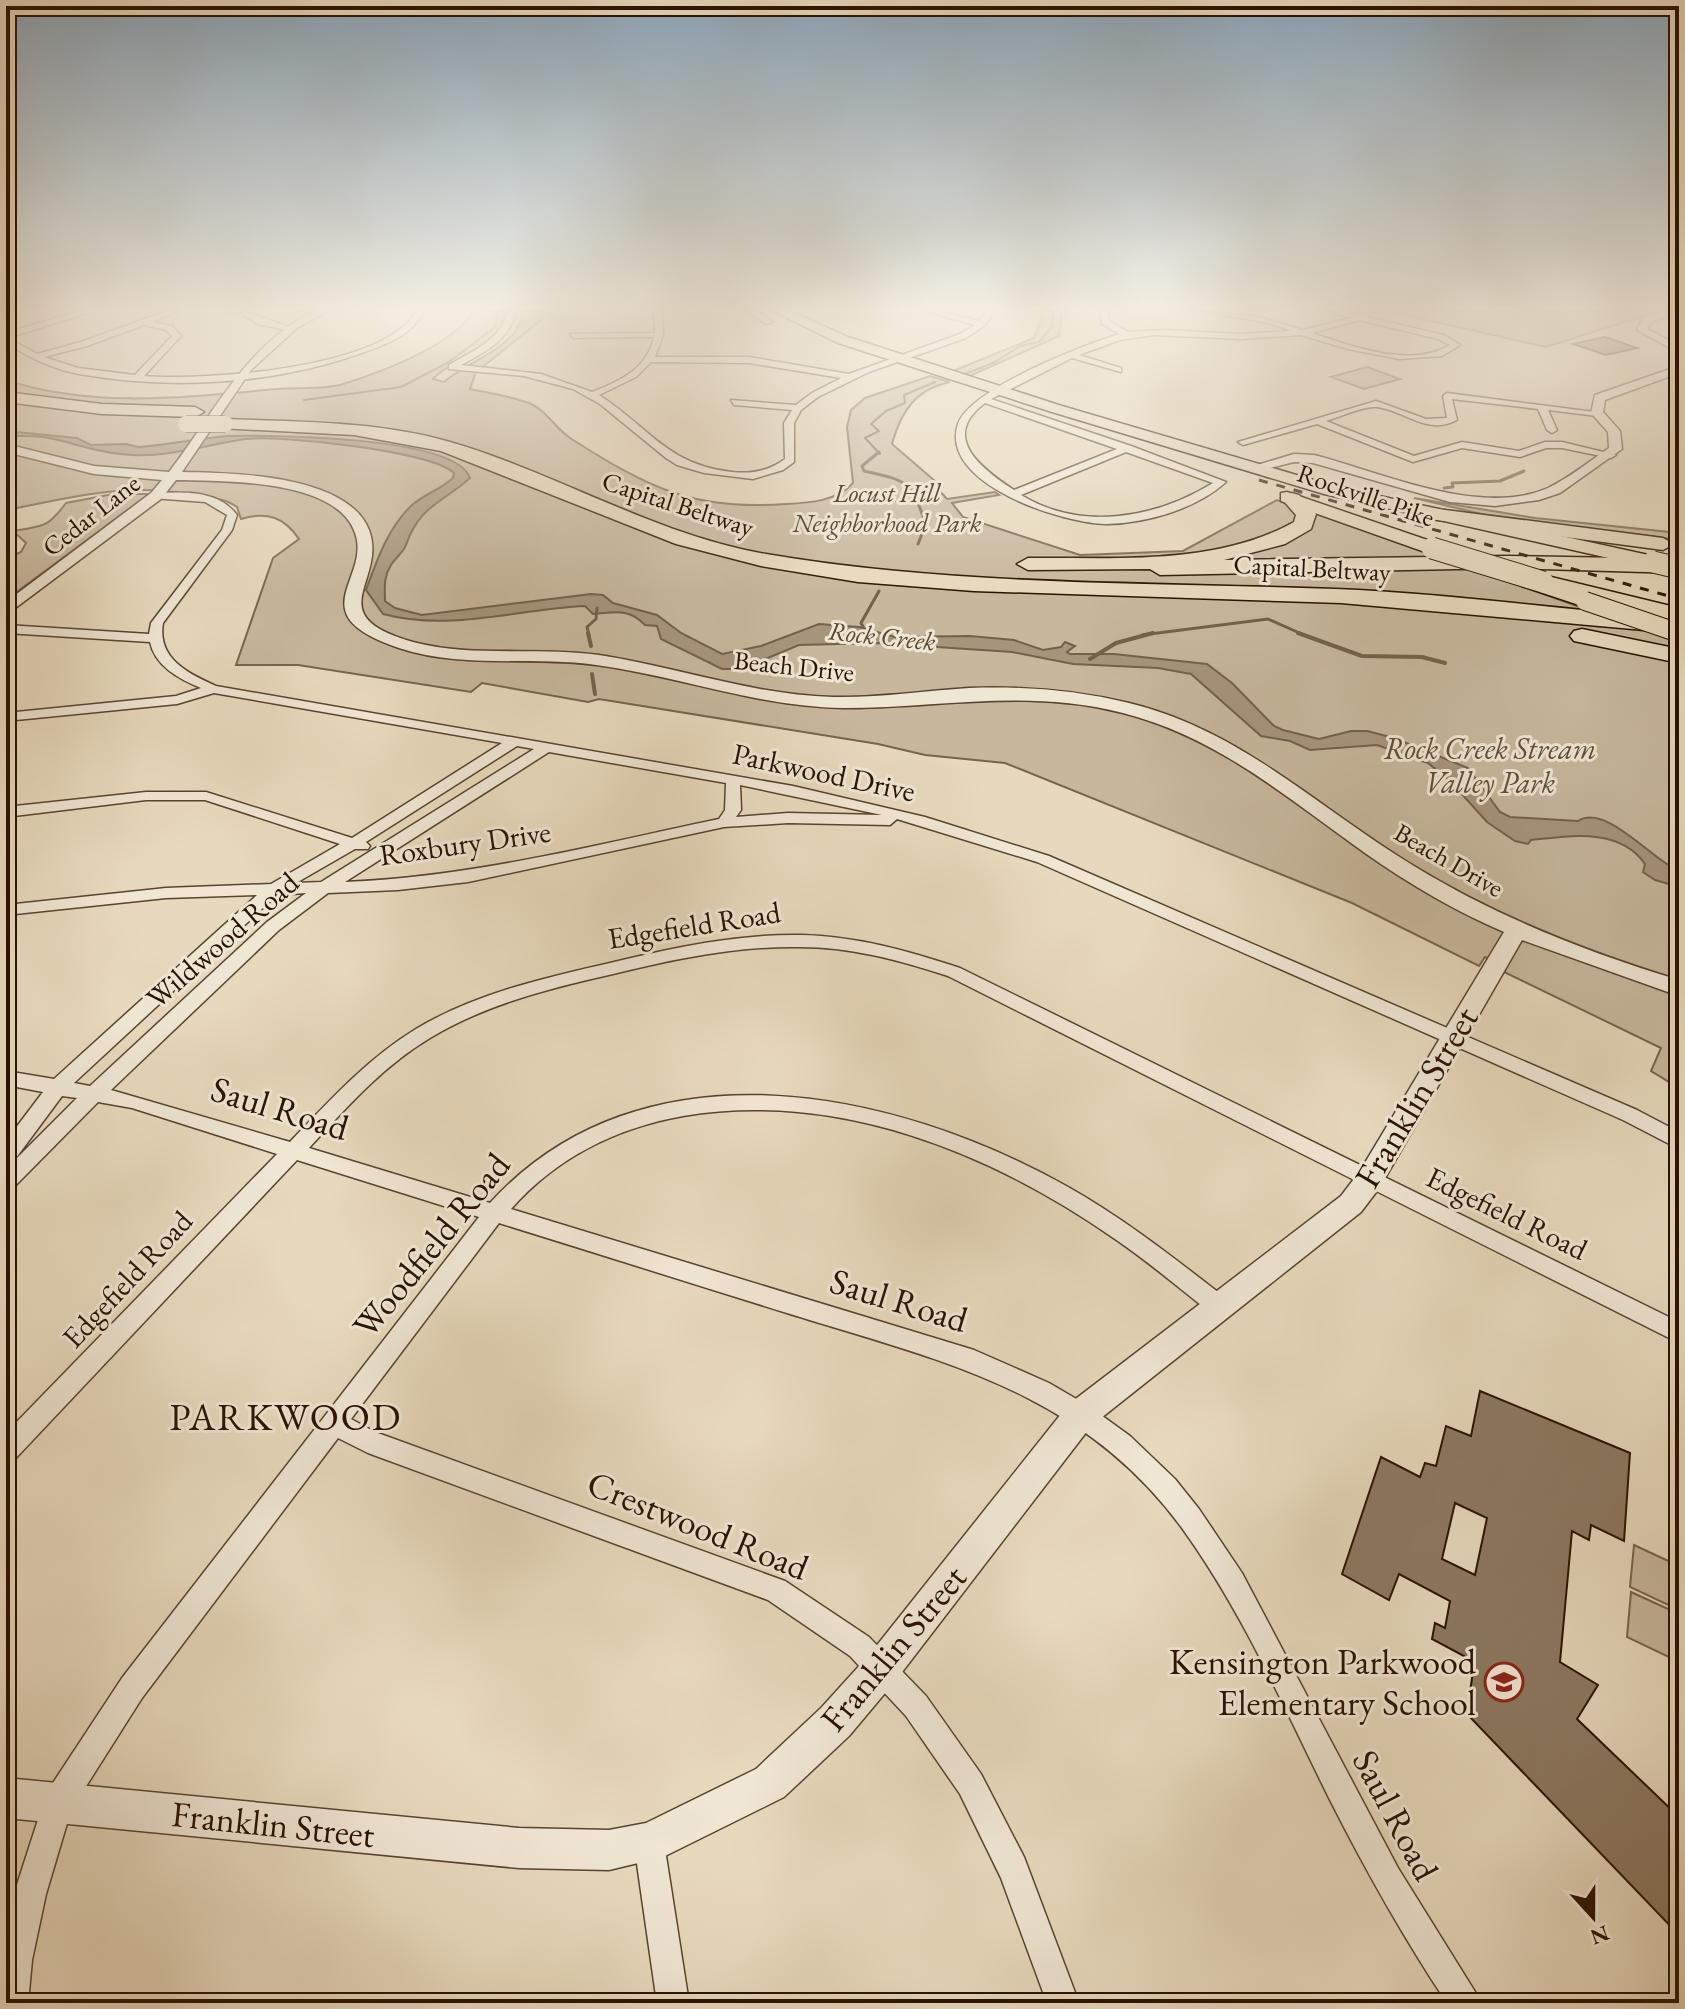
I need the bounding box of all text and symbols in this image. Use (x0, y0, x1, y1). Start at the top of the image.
street label: Rockville Pike (1293, 456, 1439, 534)
street label: Capital Beltway (598, 464, 759, 545)
street label: Cedar Lane (35, 466, 147, 564)
park label: Locust Hill Neighborhood Park (792, 476, 982, 540)
street label: Capital Beltway (1233, 547, 1392, 589)
water label: Rock Creek (827, 613, 937, 659)
street label: Beach Drive (732, 643, 856, 689)
park label: Rock Creek Stream Valley Park (1384, 729, 1596, 802)
street label: Parkwood Drive (729, 734, 919, 810)
street label: Roxbury Drive (377, 812, 553, 874)
street label: Beach Drive (1388, 815, 1510, 905)
street label: Wildwood Road (137, 862, 307, 1017)
street label: Edgefield Road (605, 892, 784, 958)
street label: Franklin Street (1343, 997, 1489, 1196)
street label: Saul Road (206, 1065, 355, 1151)
street label: Woodfield Road (342, 1142, 521, 1347)
street label: Edgefield Road (1420, 1157, 1595, 1269)
street label: Edgefield Road (53, 1201, 201, 1356)
street label: Saul Road (825, 1257, 974, 1343)
district label: PARKWOOD (170, 1392, 402, 1441)
street label: Crestwood Road (580, 1459, 816, 1591)
street label: Franklin Street (810, 1554, 977, 1741)
place label: Kensington Parkwood Elementary School (1169, 1638, 1477, 1726)
school or university icon: Kensington Parkwood Elementary School (1483, 1661, 1525, 1703)
street label: Saul Road (1342, 1742, 1450, 1889)
street label: Franklin Street (169, 1790, 377, 1858)
north arrow (1553, 1877, 1633, 1957)
text: N (1586, 1918, 1613, 1952)

